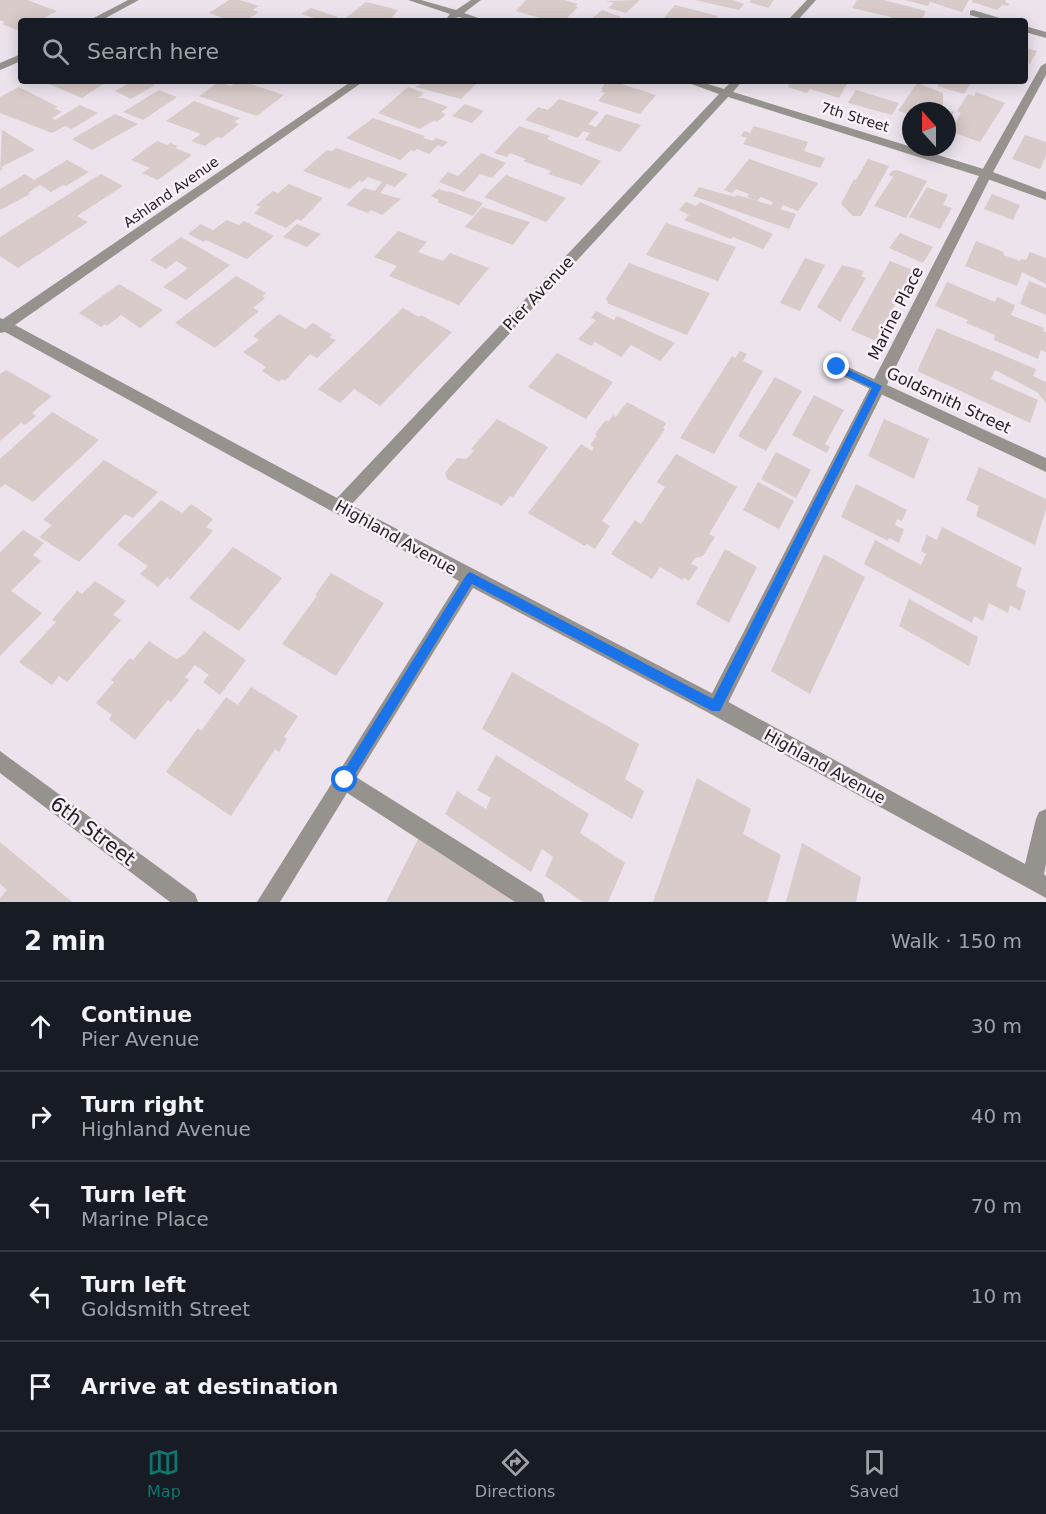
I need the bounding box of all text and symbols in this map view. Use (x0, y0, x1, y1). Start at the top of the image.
search box (18, 18, 1028, 84)
icon: search (39, 35, 72, 68)
text: Search here (87, 39, 219, 64)
street label: 7th Street (819, 99, 891, 135)
north arrow (902, 102, 956, 156)
street label: Ashland Avenue (120, 153, 222, 231)
street label: Pier Avenue (499, 252, 578, 334)
street label: Marine Place (864, 263, 927, 363)
route end (823, 353, 849, 379)
street label: Goldsmith Street (883, 363, 1014, 438)
street label: Highland Avenue (332, 496, 460, 579)
street label: Highland Avenue (761, 725, 889, 808)
route start (331, 766, 357, 792)
street label: 6th Street (46, 791, 140, 871)
text: 2 min (24, 926, 106, 956)
text: Walk · 150 m (891, 929, 1022, 953)
text: Continue (81, 1002, 192, 1027)
icon: ahead (24, 1010, 57, 1043)
text: 30 m (971, 1014, 1022, 1038)
text: Pier Avenue (81, 1027, 199, 1051)
text: Turn right (81, 1092, 204, 1117)
icon: right (24, 1100, 57, 1133)
text: 40 m (971, 1104, 1022, 1128)
text: Highland Avenue (81, 1117, 251, 1141)
text: Turn left (81, 1182, 186, 1207)
icon: left (24, 1190, 57, 1223)
text: 70 m (971, 1194, 1022, 1218)
text: Marine Place (81, 1207, 209, 1231)
text: Turn left (81, 1272, 186, 1297)
icon: left (24, 1280, 57, 1313)
text: 10 m (971, 1284, 1022, 1308)
text: Goldsmith Street (81, 1297, 250, 1321)
icon: arrive (24, 1370, 57, 1403)
text: Arrive at destination (81, 1374, 338, 1399)
tab: Map (147, 1446, 181, 1501)
tab: Directions (475, 1446, 555, 1501)
tab: Saved (850, 1446, 899, 1501)

